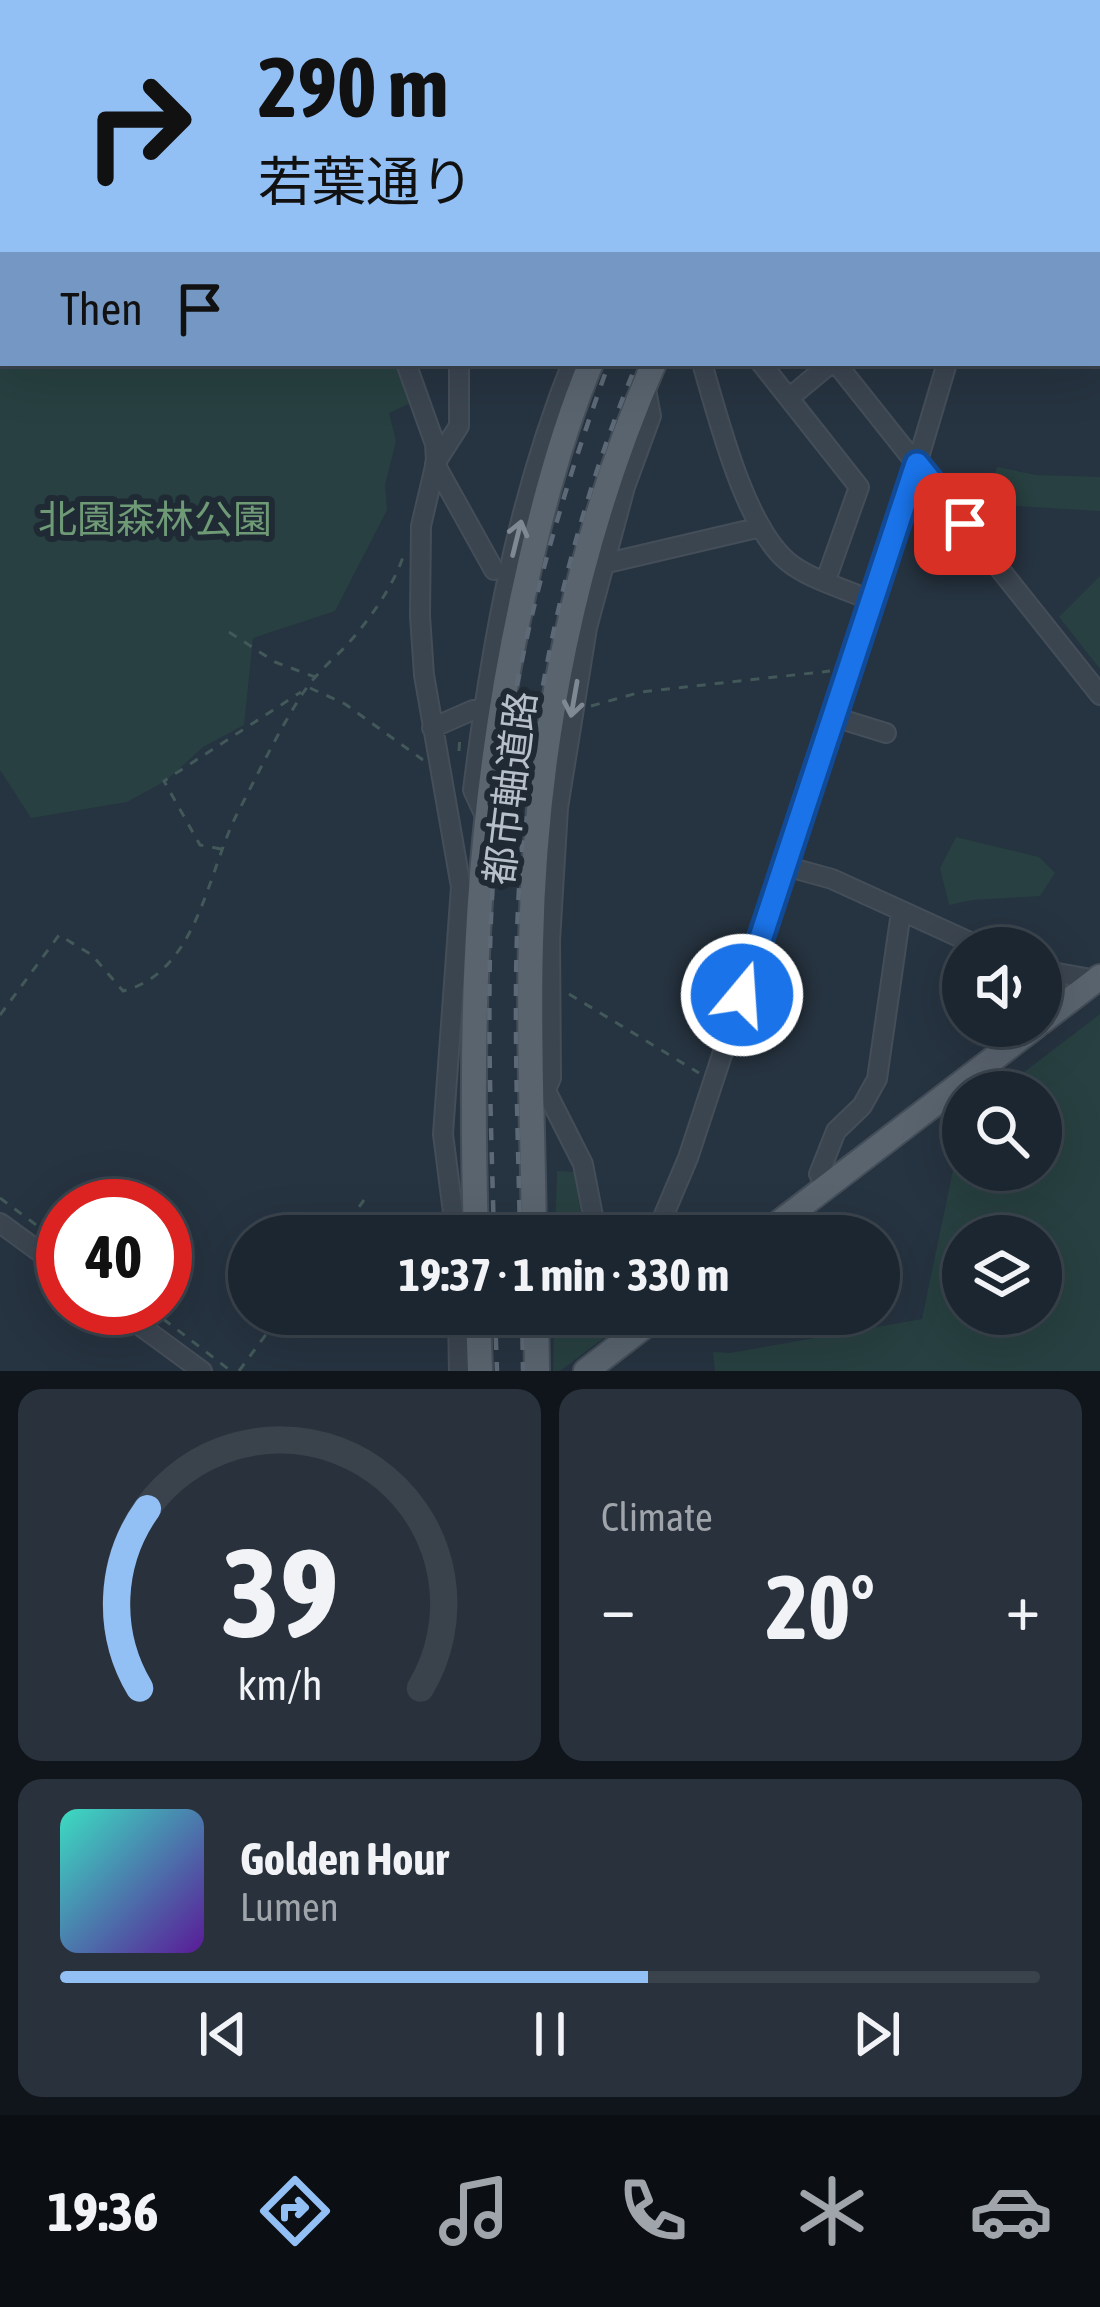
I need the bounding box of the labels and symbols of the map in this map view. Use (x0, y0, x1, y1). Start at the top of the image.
pin (914, 473, 1016, 575)
park label: 北園森林公園 (38, 497, 272, 541)
one-way arrow (507, 519, 529, 557)
one-way arrow (561, 679, 584, 718)
street label: 都市軸道路 (476, 689, 544, 887)
position arrow (679, 932, 805, 1058)
speed limit sign: 40 (36, 1179, 192, 1335)

